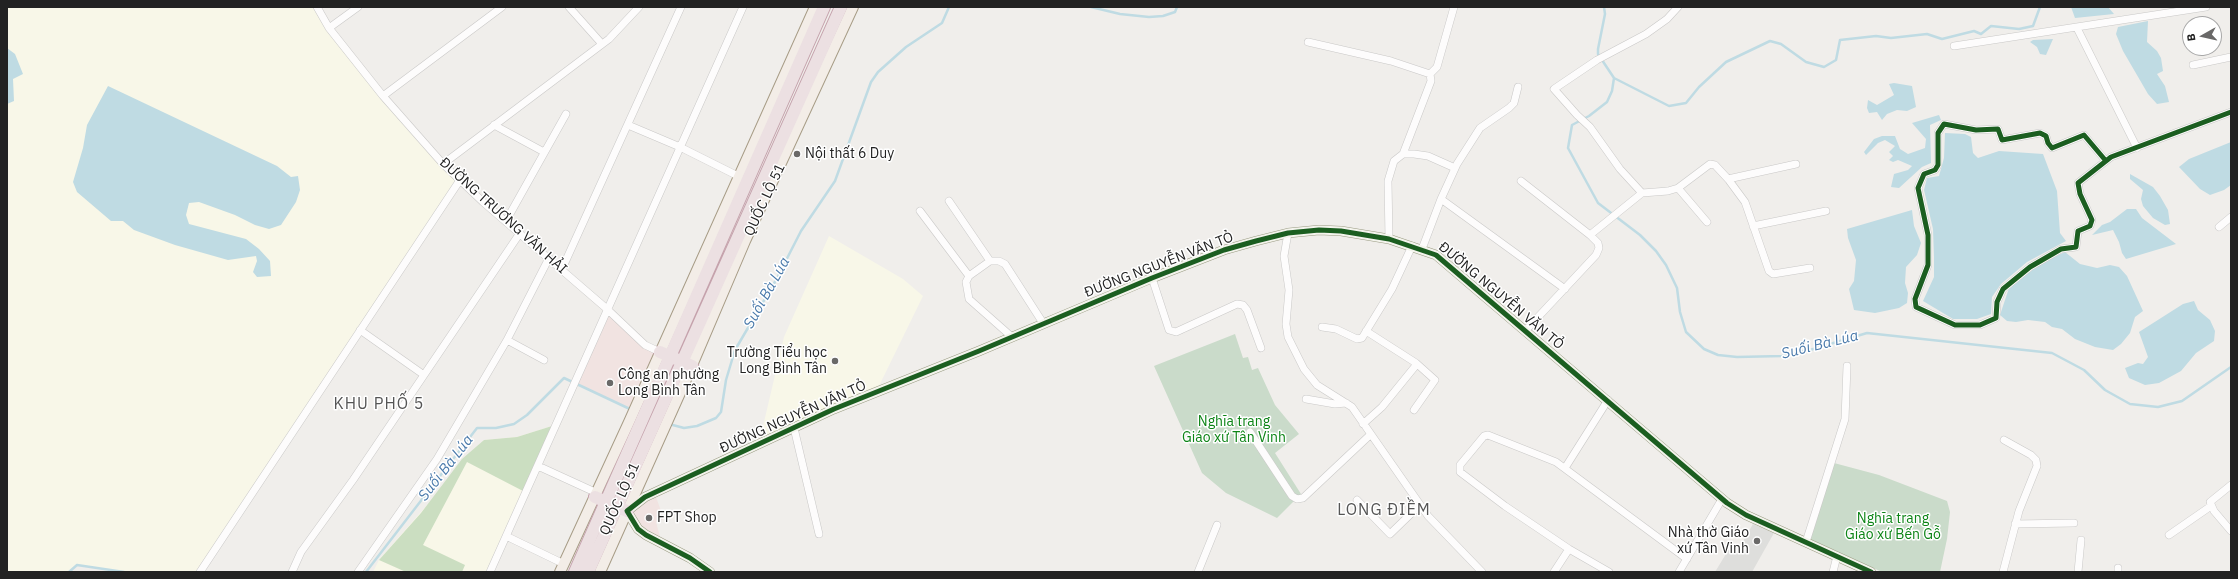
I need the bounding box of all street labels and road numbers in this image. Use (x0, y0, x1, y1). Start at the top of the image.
street label: ĐƯỜNG TRƯƠNG VĂN HẢI (436, 154, 570, 278)
street label: QUỐC LỘ 51 (741, 161, 789, 239)
street label: ĐƯỜNG NGUYỄN VĂN TỎ (1082, 229, 1236, 301)
street label: ĐƯỜNG NGUYỄN VĂN TỎ (1435, 239, 1567, 353)
street label: ĐƯỜNG NGUYỄN VĂN TỎ (717, 377, 869, 457)
street label: QUỐC LỘ 51 (596, 460, 644, 538)

